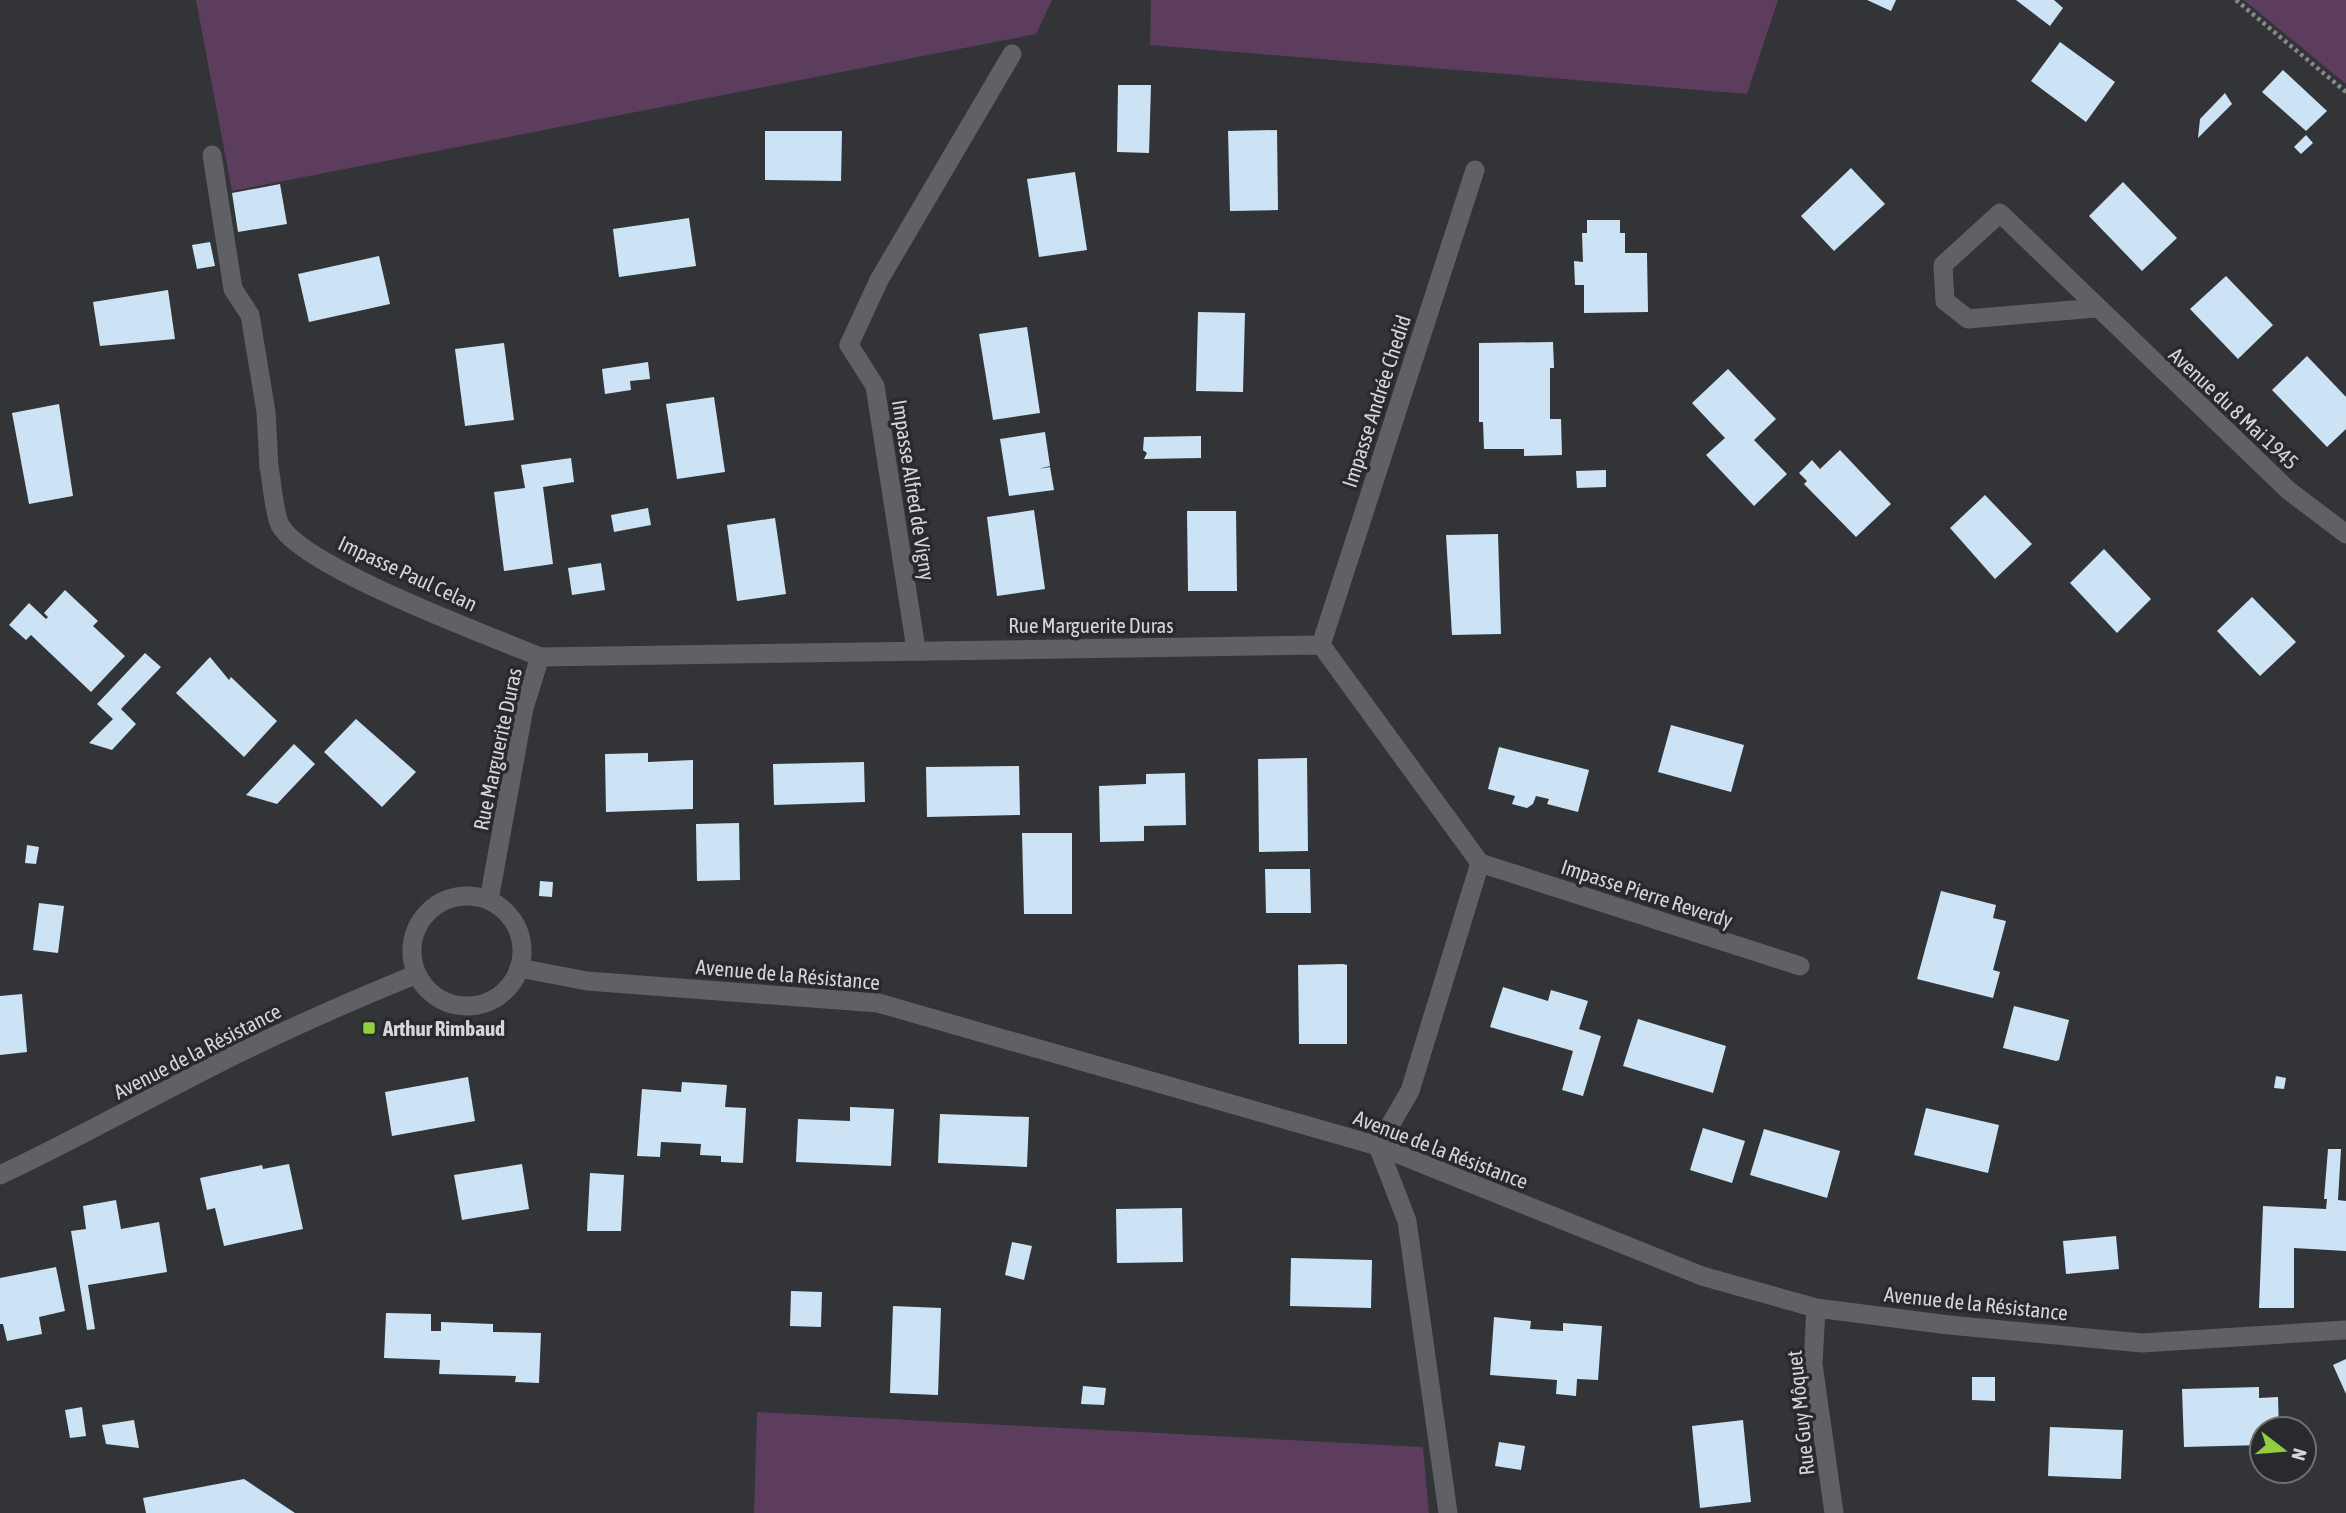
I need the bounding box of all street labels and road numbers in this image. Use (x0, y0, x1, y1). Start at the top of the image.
street label: Impasse Andrée Chedid (1337, 312, 1415, 490)
street label: Avenue du 8 Mai 1945 (2164, 342, 2304, 474)
street label: Impasse Alfred de Vigny (888, 398, 940, 583)
street label: Impasse Paul Celan (335, 530, 481, 616)
street label: Rue Marguerite Duras (1008, 613, 1174, 637)
street label: Rue Marguerite Duras (468, 666, 526, 832)
street label: Impasse Pierre Reverdy (1558, 854, 1736, 932)
street label: Avenue de la Résistance (695, 954, 881, 994)
street label: Avenue de la Résistance (109, 998, 285, 1104)
street label: Avenue de la Résistance (1351, 1105, 1531, 1193)
street label: Avenue de la Résistance (1883, 1281, 2069, 1325)
street label: Rue Guy Môquet (1782, 1349, 1818, 1477)

